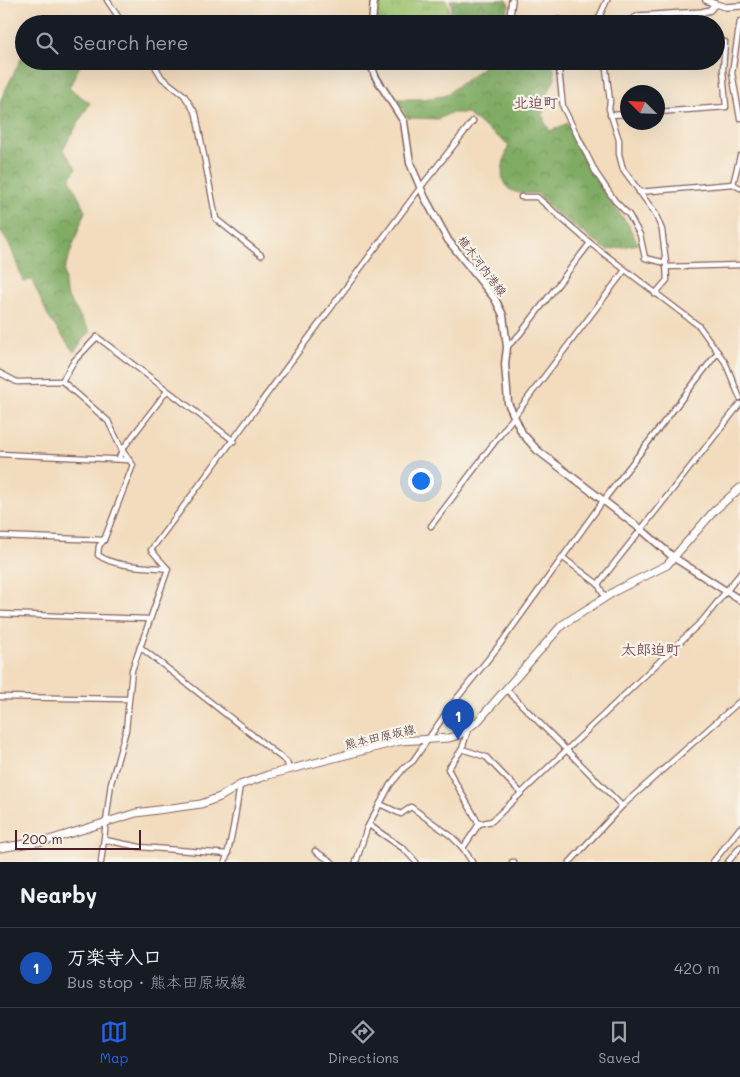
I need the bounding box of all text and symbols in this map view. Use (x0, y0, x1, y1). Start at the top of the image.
search box (15, 15, 725, 70)
icon: search (33, 29, 61, 57)
text: Search here (73, 30, 189, 55)
north arrow (620, 85, 665, 130)
district label: 北迫町 (513, 92, 559, 112)
street label: 植木河内港線 (455, 232, 511, 299)
your location (408, 468, 434, 494)
district label: 太郎迫町 (621, 639, 681, 659)
pin: 1 (442, 699, 474, 740)
street label: 熊本田原坂線 (343, 720, 417, 752)
scale bar (15, 827, 141, 850)
text: 200 m (22, 829, 63, 848)
text: Nearby (20, 881, 97, 908)
text: 万楽寺入口 (67, 944, 162, 969)
text: 1 (32, 957, 40, 978)
text: 420 m (674, 957, 720, 978)
text: Bus stop · 熊本田原坂線 (67, 971, 246, 992)
tab: Map (100, 1018, 128, 1067)
tab: Directions (328, 1018, 399, 1067)
tab: Saved (599, 1018, 640, 1067)

